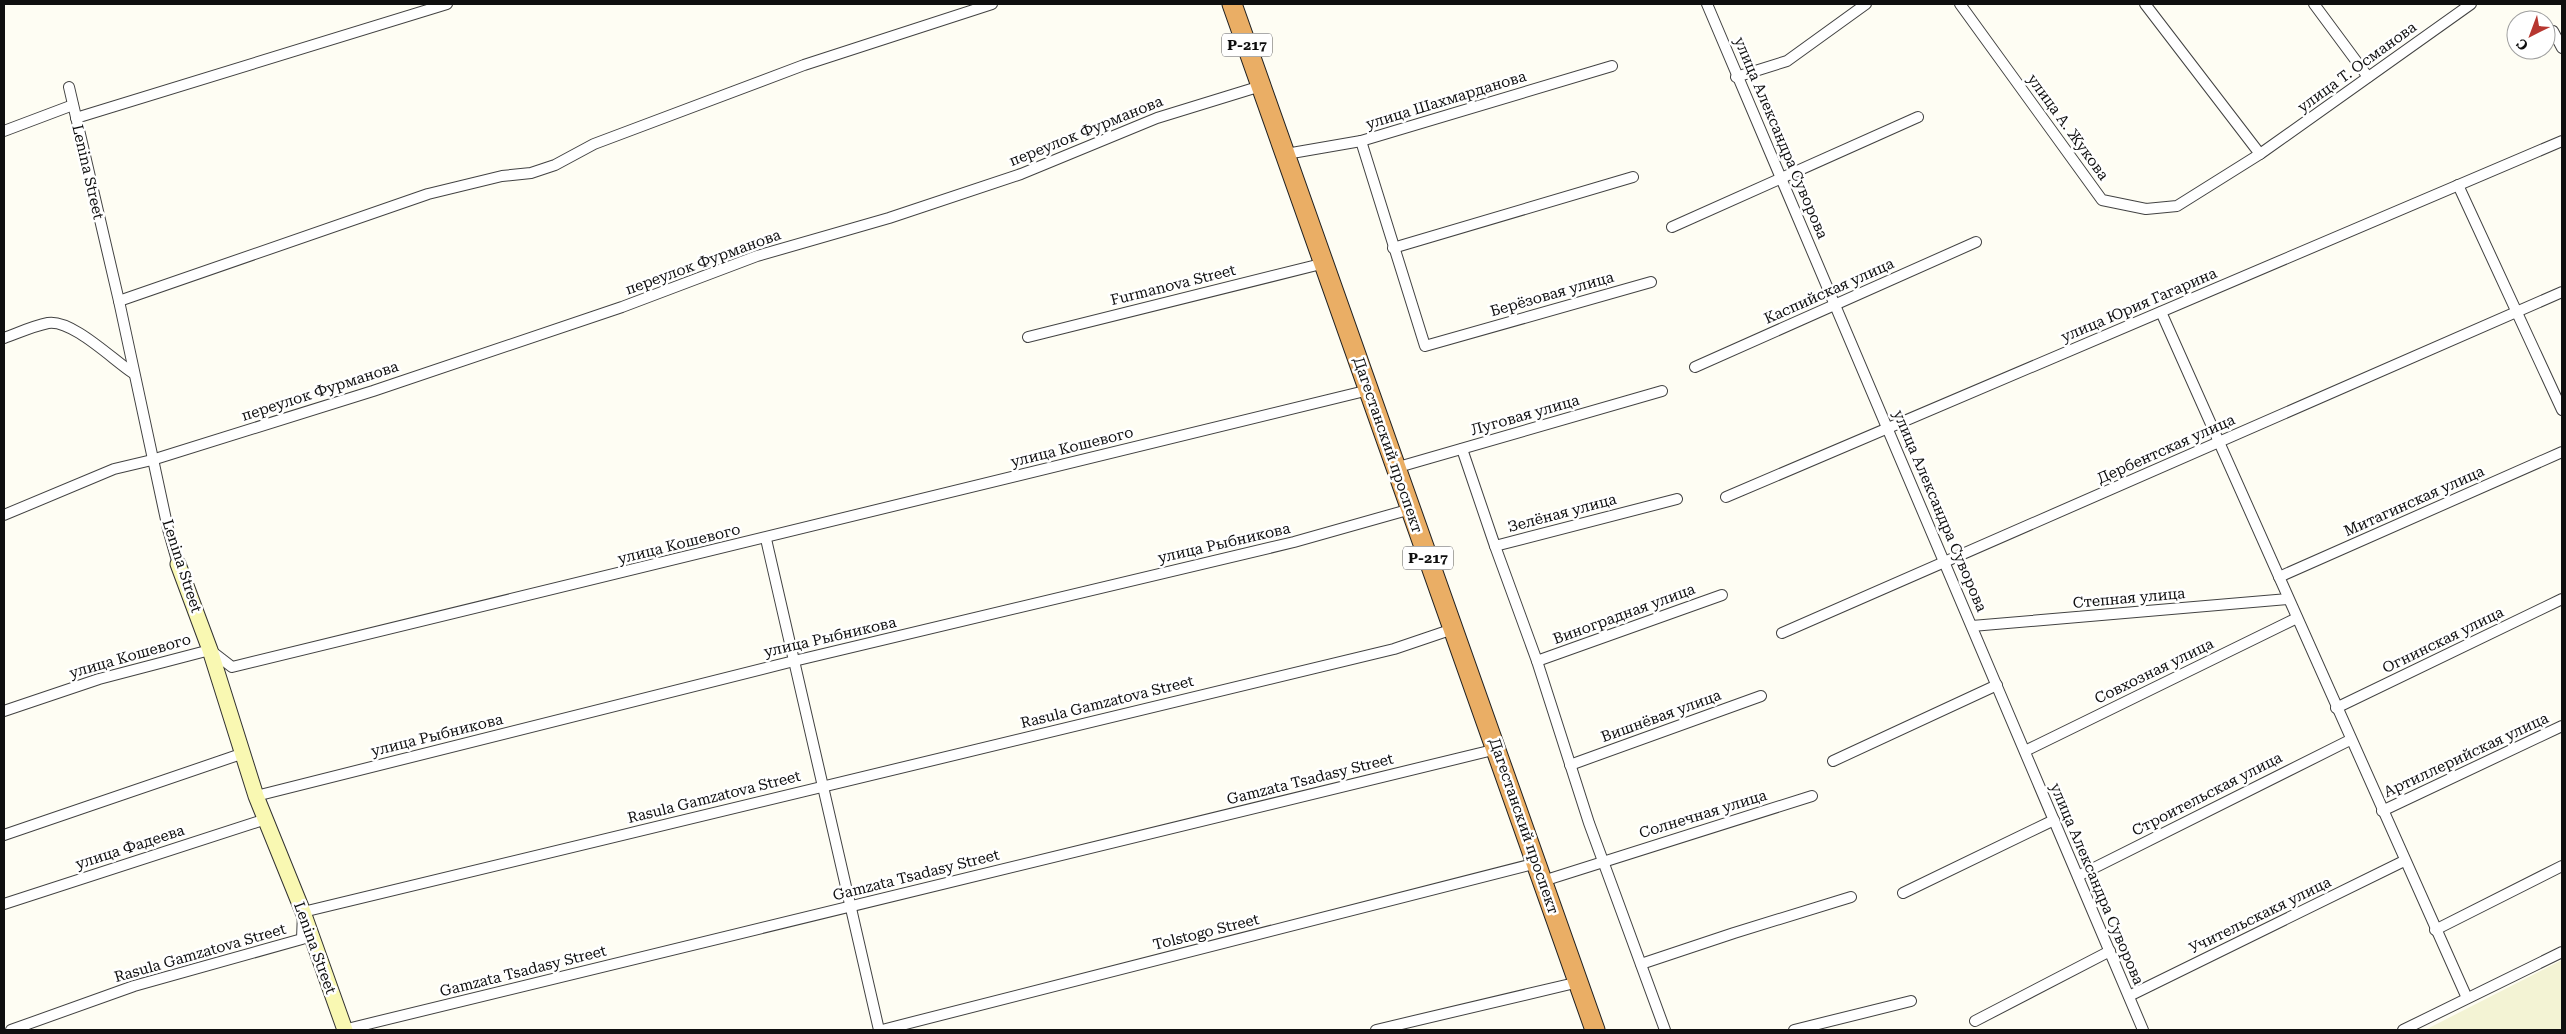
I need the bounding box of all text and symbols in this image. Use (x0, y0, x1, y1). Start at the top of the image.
north arrow (2506, 10, 2556, 60)
street label: улица Т. Османова (2294, 18, 2420, 116)
road number: Р-217 (1222, 34, 1272, 56)
street label: улица Александра Суворова (1730, 34, 1832, 242)
text: С (2513, 35, 2531, 54)
street label: улица Шахмарданова (1364, 67, 1528, 133)
street label: улица А. Жукова (2023, 70, 2113, 184)
street label: переулок Фурманова (1007, 92, 1165, 170)
street label: Lenina Street (68, 123, 108, 222)
street label: переулок Фурманова (623, 225, 783, 299)
street label: Каспийская улица (1761, 254, 1897, 328)
street label: Furmanova Street (1109, 261, 1238, 309)
street label: улица Юрия Гагарина (2058, 264, 2220, 346)
street label: Берёзовая улица (1488, 268, 1616, 320)
street label: Дагестанский проспект (1349, 355, 1427, 535)
street label: переулок Фурманова (239, 357, 401, 425)
street label: Луговая улица (1469, 391, 1581, 439)
street label: улица Александра Суворова (1889, 407, 1991, 615)
street label: Дербентская улица (2094, 410, 2238, 488)
street label: улица Кошевого (1009, 423, 1135, 471)
street label: Митагинская улица (2341, 462, 2487, 540)
street label: Зелёная улица (1506, 490, 1618, 536)
street label: Lenina Street (159, 517, 206, 615)
street label: улица Рыбникова (1156, 519, 1292, 567)
street label: улица Кошевого (616, 520, 742, 568)
road number: Р-217 (1403, 546, 1453, 570)
street label: Виноградная улица (1550, 580, 1698, 648)
street label: Степная улица (2072, 584, 2186, 612)
street label: Огнинская улица (2379, 603, 2507, 677)
street label: улица Рыбникова (762, 613, 898, 661)
street label: улица Кошевого (67, 630, 193, 682)
street label: Совхозная улица (2092, 634, 2216, 708)
street label: Rasula Gamzatova Street (1019, 672, 1196, 732)
street label: Вишнёвая улица (1599, 686, 1723, 746)
street label: Артиллерийская улица (2381, 709, 2551, 801)
street label: улица Рыбникова (369, 710, 505, 760)
street label: Дагестанский проспект (1485, 736, 1563, 916)
street label: Строительская улица (2129, 748, 2285, 840)
street label: Gamzata Tsadasy Street (1225, 749, 1396, 808)
street label: Rasula Gamzatova Street (626, 767, 803, 827)
street label: улица Александра Суворова (2046, 780, 2148, 988)
street label: Солнечная улица (1637, 786, 1769, 842)
street label: улица Фадеева (73, 821, 187, 873)
street label: Gamzata Tsadasy Street (831, 845, 1002, 904)
street label: Учительскакя улица (2186, 873, 2334, 957)
street label: Lenina Street (290, 899, 340, 997)
street label: Tolstogo Street (1151, 910, 1261, 954)
street label: Rasula Gamzatova Street (112, 920, 288, 986)
street label: Gamzata Tsadasy Street (438, 941, 609, 1000)

